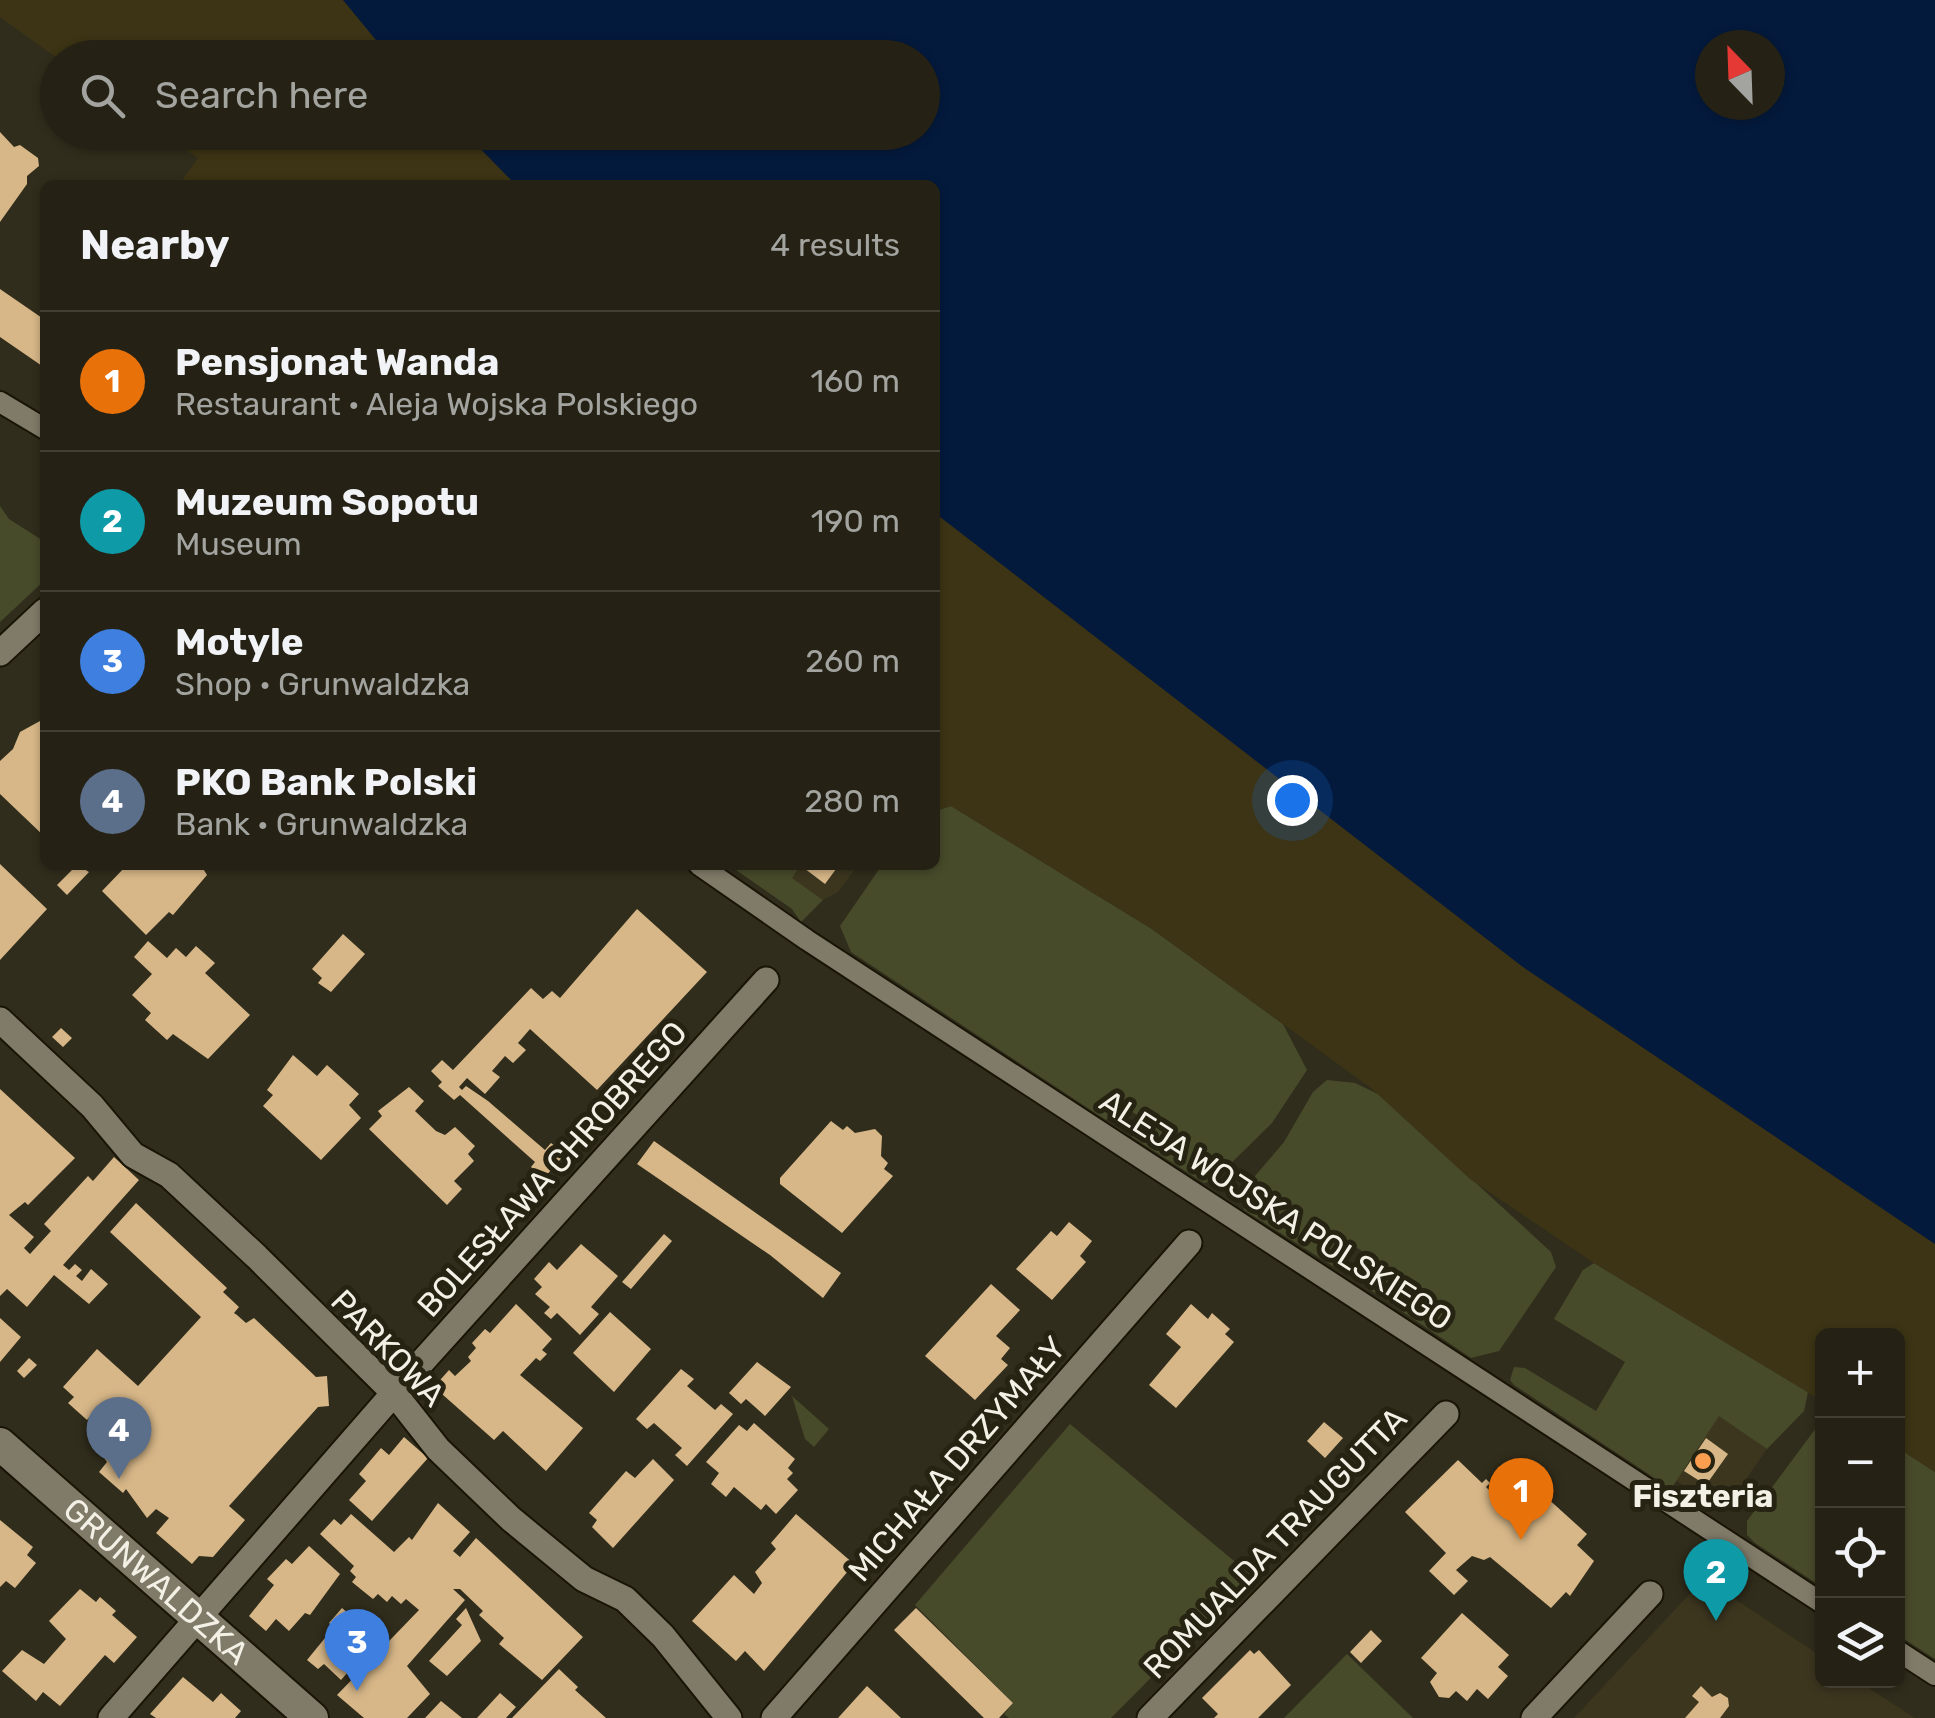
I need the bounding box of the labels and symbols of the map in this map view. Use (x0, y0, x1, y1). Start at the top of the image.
north arrow (1695, 30, 1785, 120)
your location (1267, 775, 1318, 826)
street label: BOLESŁAWA CHROBREGO (409, 1014, 695, 1324)
street label: ALEJA WOJSKA POLSKIEGO (1093, 1082, 1459, 1338)
street label: PARKOWA (323, 1282, 453, 1414)
street label: MICHAŁA DRZYMAŁY (840, 1329, 1074, 1589)
pin: 4 (86, 1396, 152, 1479)
street label: ROMUALDA TRAUGUTTA (1136, 1400, 1414, 1686)
marker: Fiszteria (1692, 1450, 1714, 1472)
pin: 1 (1488, 1458, 1554, 1540)
place label: Fiszteria (1633, 1477, 1773, 1515)
street label: GRUNWALDZKA (56, 1490, 257, 1673)
pin: 2 (1684, 1538, 1748, 1621)
pin: 3 (324, 1608, 390, 1691)

